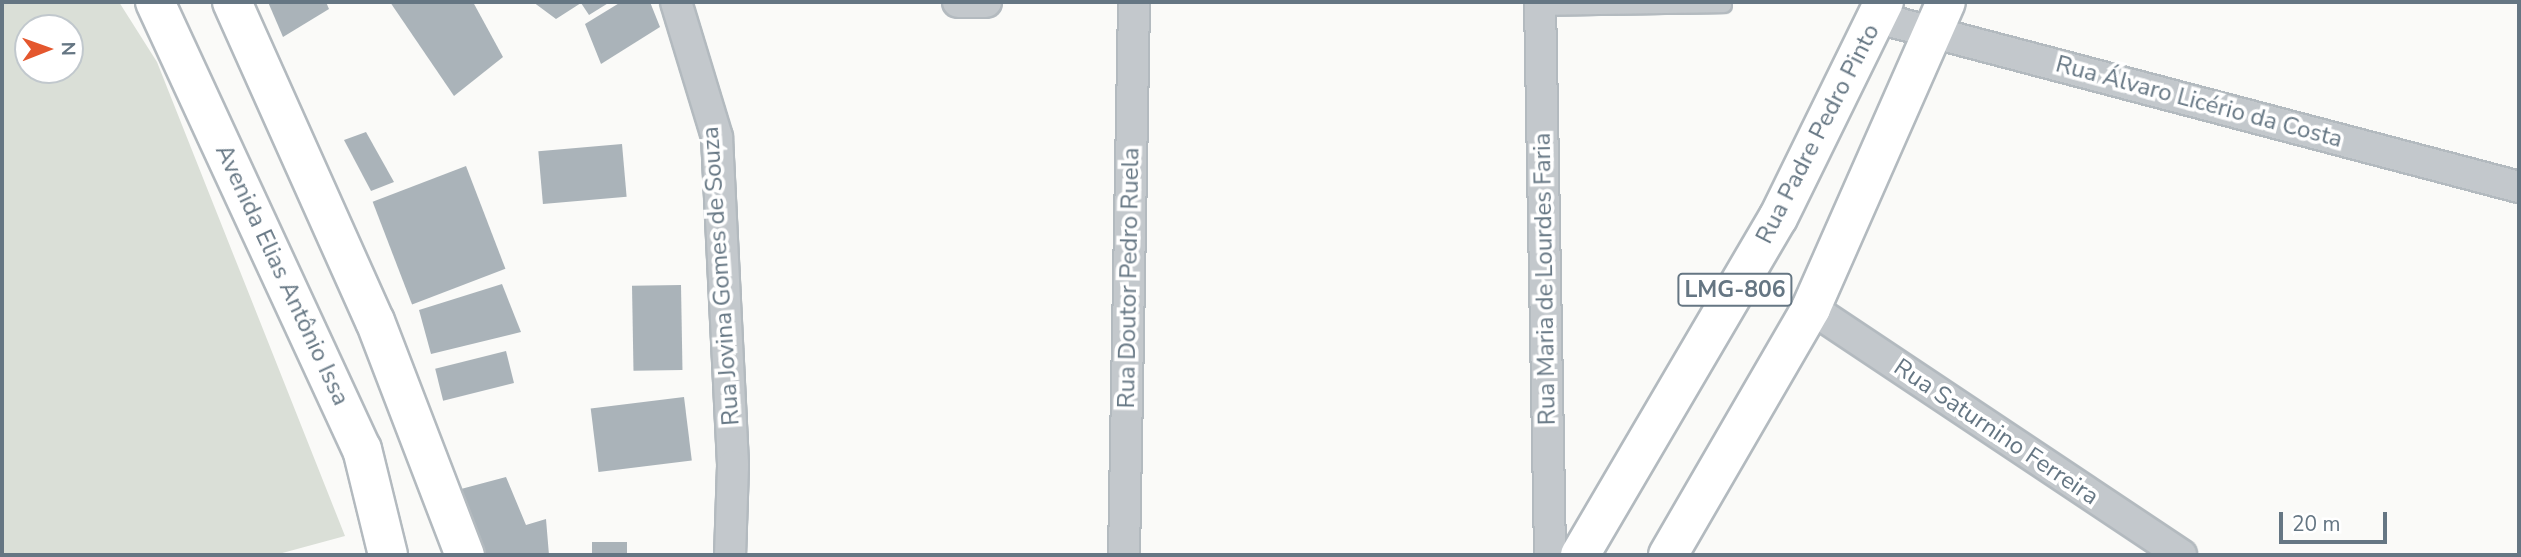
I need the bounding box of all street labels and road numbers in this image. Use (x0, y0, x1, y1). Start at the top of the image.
street label: Rua Padre Pedro Pinto (1750, 19, 1886, 249)
street label: Rua Álvaro Licério da Costa (2053, 50, 2345, 154)
street label: Rua Jovina Gomes de Souza (696, 125, 746, 427)
street label: Rua Maria de Lourdes Faria (1528, 133, 1562, 425)
street label: Avenida Elias Antônio Issa (209, 140, 355, 410)
street label: Rua Doutor Pedro Ruela (1112, 147, 1146, 409)
road number: LMG-806 (1677, 270, 1793, 310)
street label: Rua Saturnino Ferreira (1888, 353, 2104, 511)

